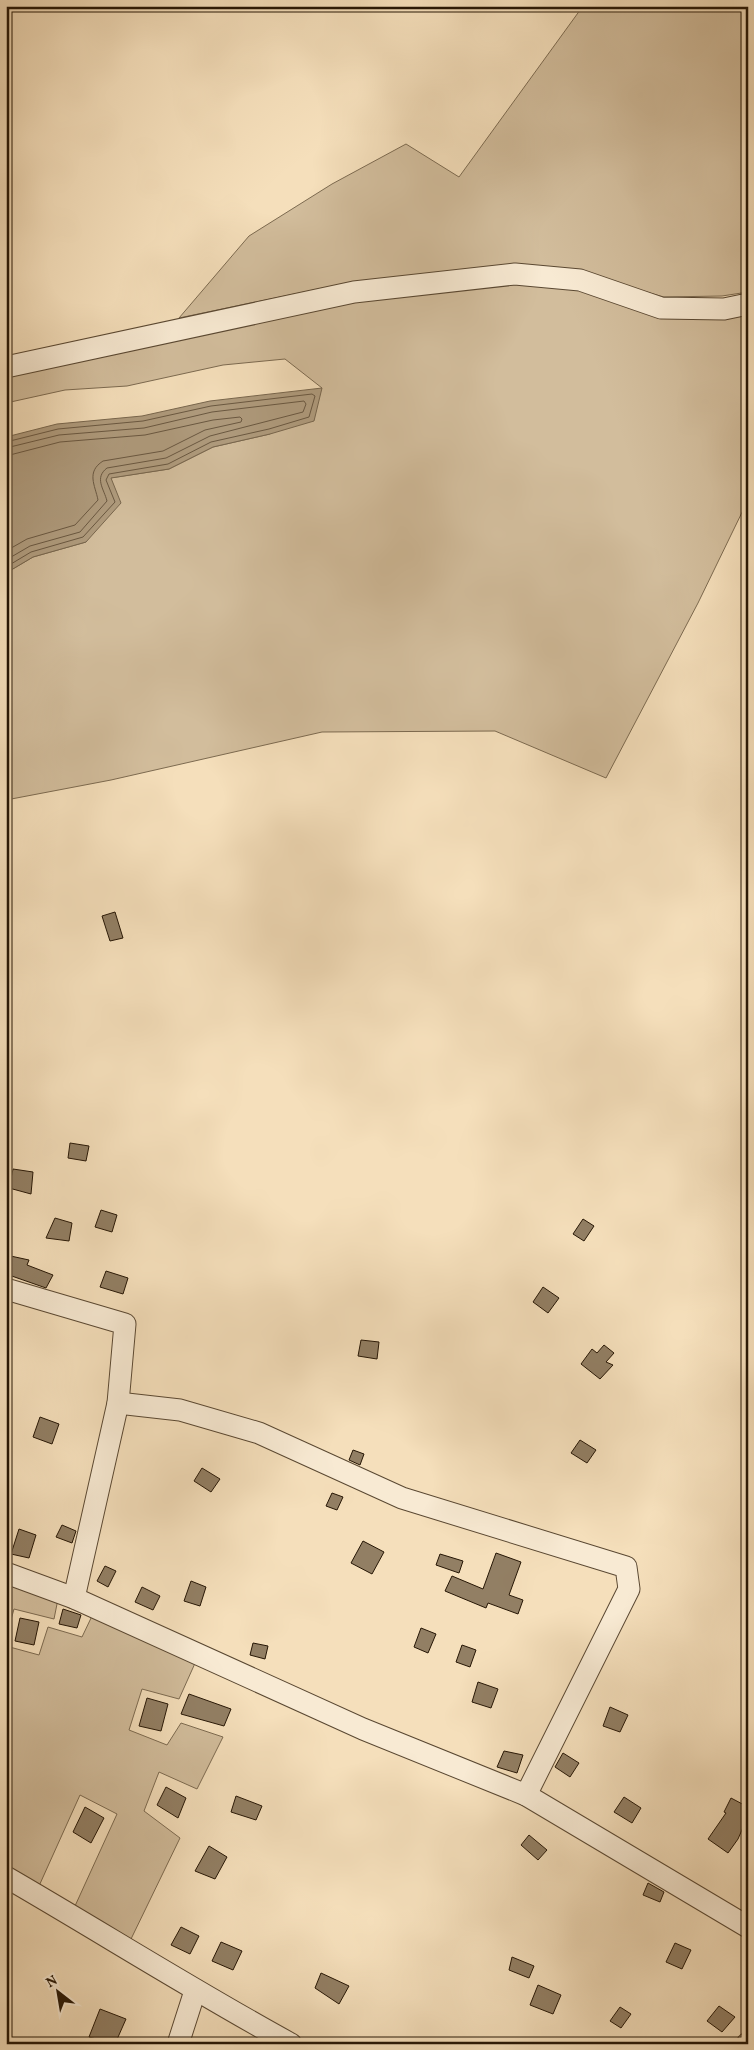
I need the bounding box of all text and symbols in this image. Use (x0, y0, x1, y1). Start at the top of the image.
north arrow (32, 1968, 82, 2018)
text: N (43, 1971, 61, 1993)

